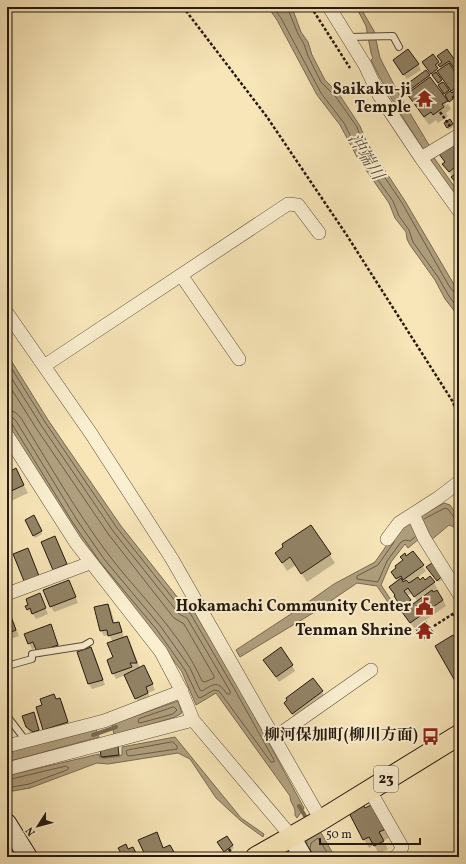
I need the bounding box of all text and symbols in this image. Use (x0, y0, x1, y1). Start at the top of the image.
place label: Saikaku-ji Temple (333, 79, 411, 119)
temple icon: Saikaku-ji Temple (414, 89, 434, 109)
water label: 沖端川 (342, 129, 389, 186)
place label: Hokamachi Community Center (176, 596, 411, 618)
public building icon: Hokamachi Community Center (414, 597, 434, 617)
place label: Tenman Shrine (295, 620, 412, 642)
temple icon: Tenman Shrine (415, 621, 435, 641)
place label: 柳河保加町(柳川方面) (264, 725, 418, 747)
bus stop icon: 柳河保加町(柳川方面) (421, 726, 441, 746)
road number: 23 (374, 766, 398, 792)
north arrow (18, 806, 58, 846)
scale bar (320, 820, 420, 846)
text: N (23, 823, 40, 839)
text: 50 m (326, 827, 352, 843)

